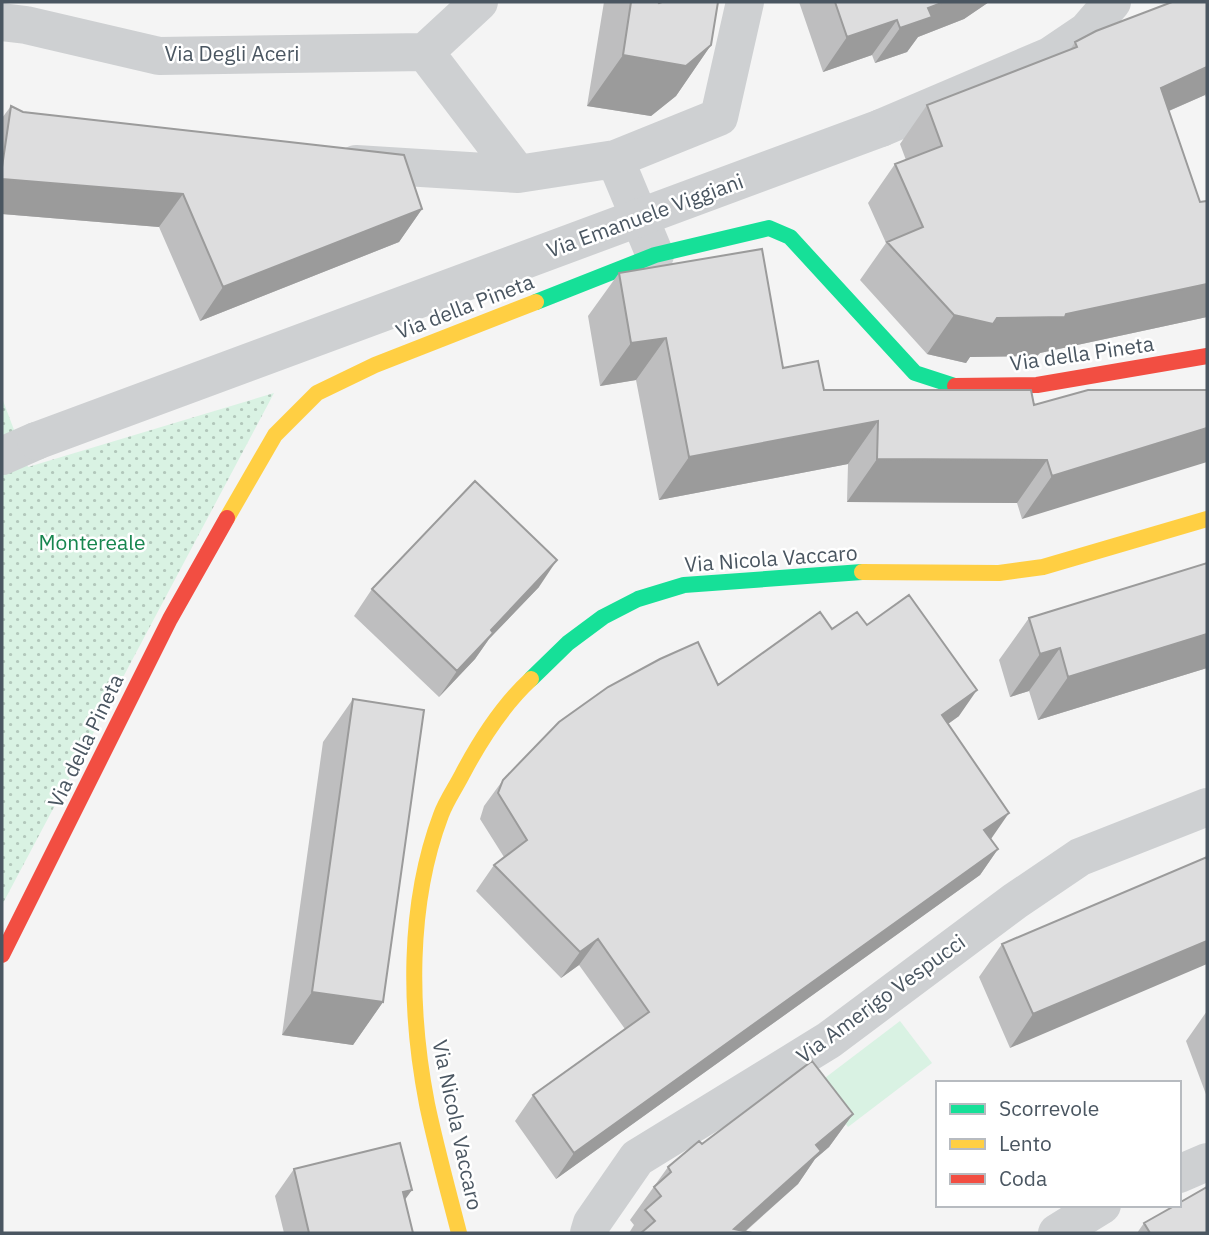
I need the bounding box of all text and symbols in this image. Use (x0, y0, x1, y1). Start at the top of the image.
street label: Via Degli Aceri (164, 39, 300, 67)
street label: Via Emanuele Viggiani (542, 166, 747, 264)
street label: Via della Pineta (392, 267, 538, 345)
street label: Via della Pineta (1008, 329, 1156, 377)
park label: Montereale (38, 528, 146, 556)
street label: Via Nicola Vaccaro (683, 538, 858, 578)
street label: Via della Pineta (41, 669, 130, 812)
street label: Via Amerigo Vespucci (790, 927, 971, 1069)
street label: Via Nicola Vaccaro (426, 1037, 490, 1212)
legend (936, 1081, 1181, 1207)
text: Scorrevole (999, 1094, 1099, 1122)
text: Lento (999, 1129, 1052, 1157)
text: Coda (999, 1164, 1047, 1192)

